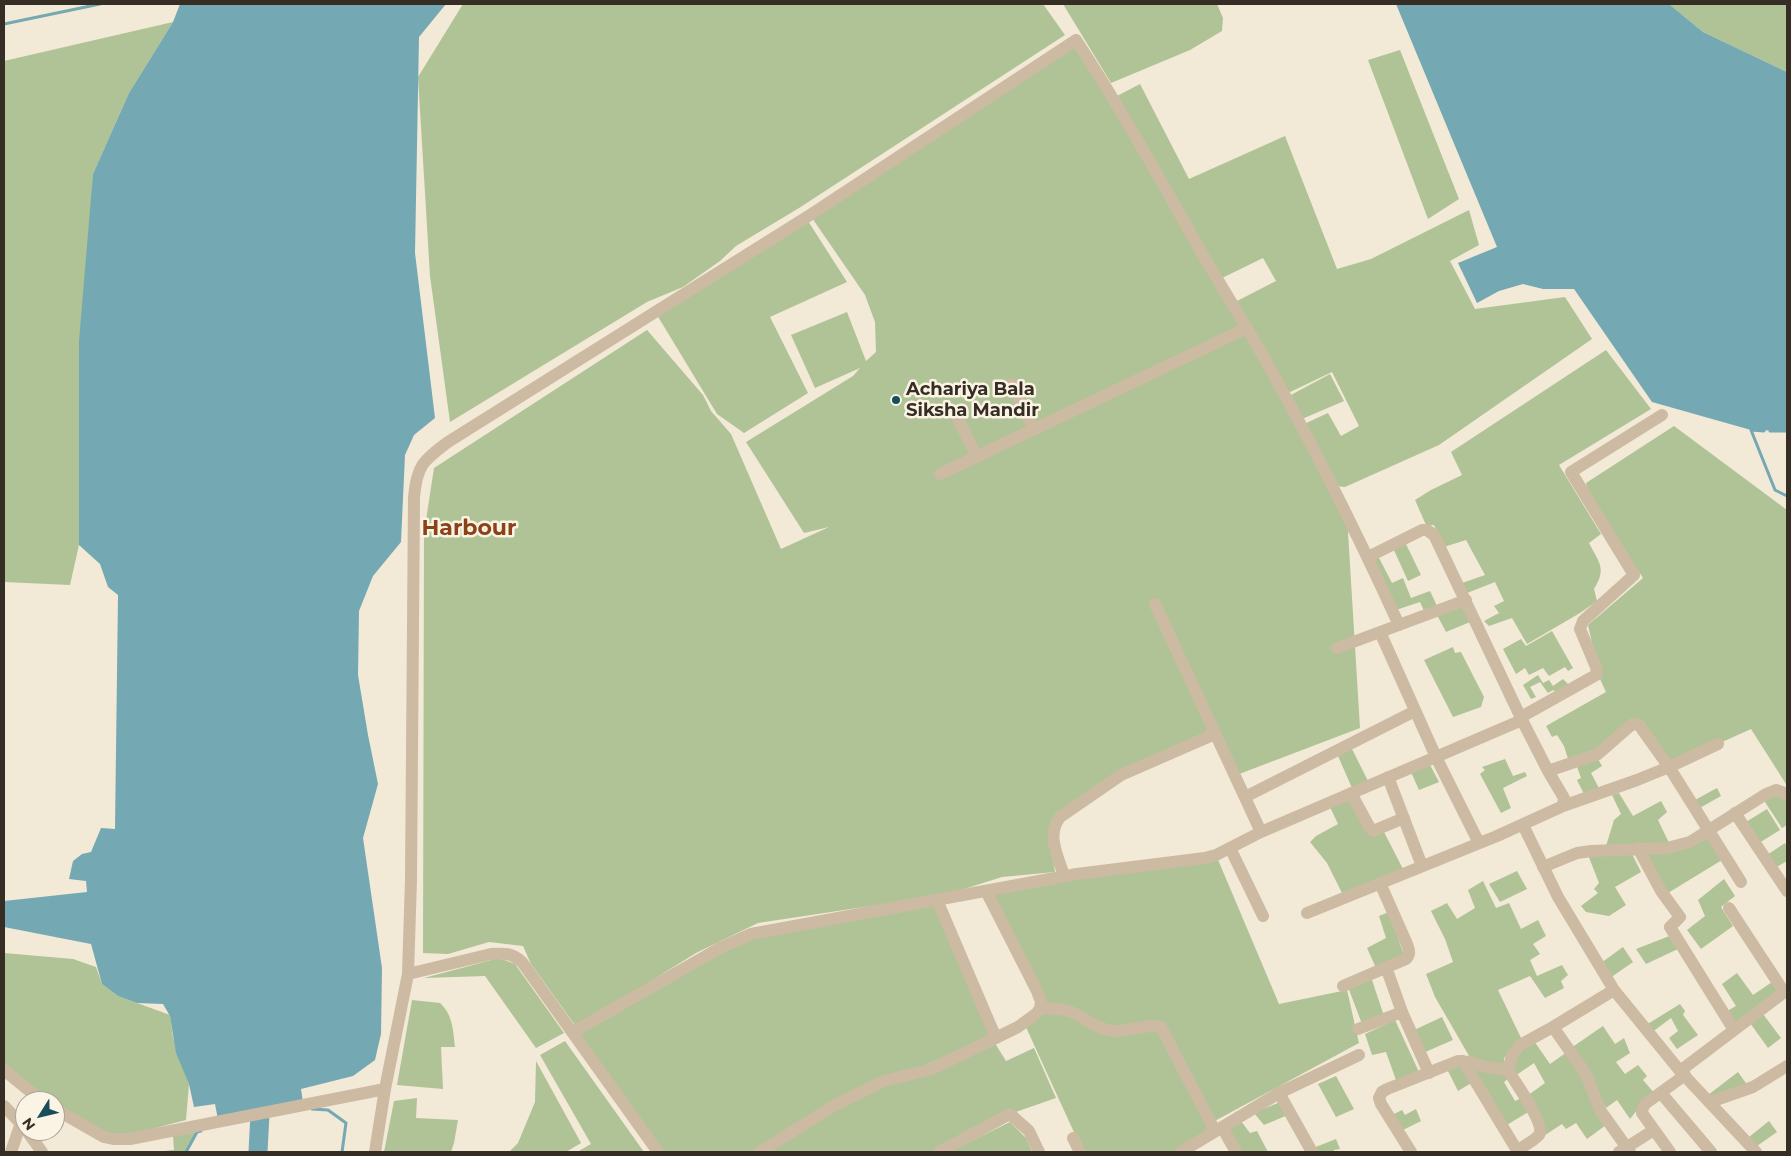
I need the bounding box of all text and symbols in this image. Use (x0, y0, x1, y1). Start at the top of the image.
place label: Achariya Bala Siksha Mandir (906, 379, 1039, 422)
marker: Achariya Bala Siksha Mandir (890, 394, 902, 406)
district label: Harbour (422, 516, 516, 542)
north arrow (15, 1091, 65, 1141)
text: N (18, 1114, 39, 1134)

